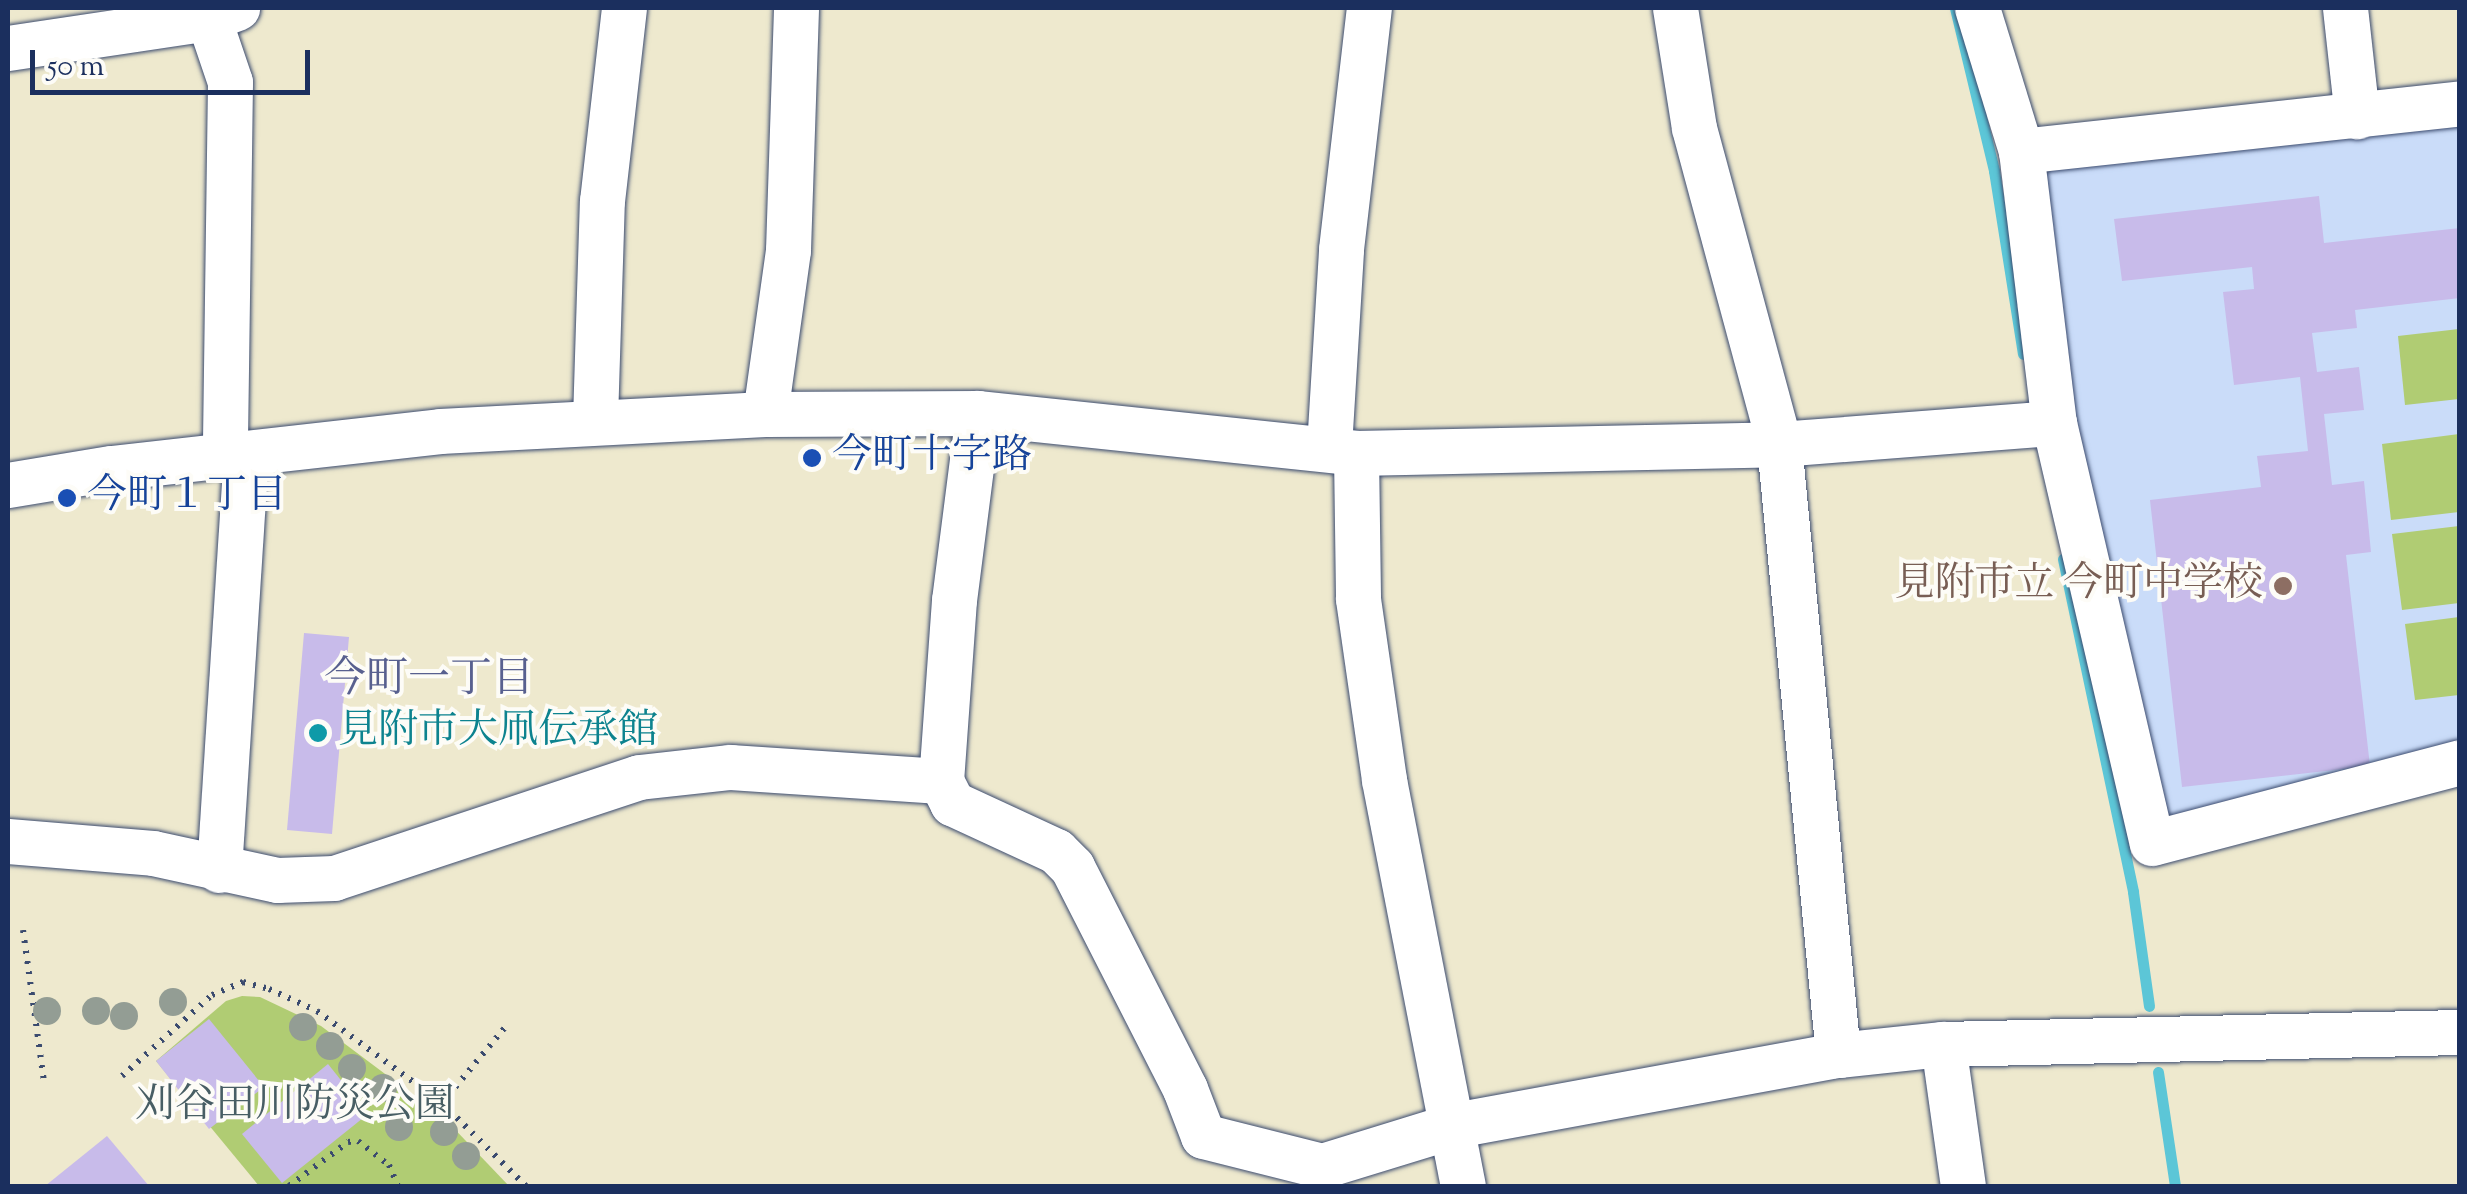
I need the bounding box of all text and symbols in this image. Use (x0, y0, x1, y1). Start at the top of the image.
scale bar (35, 30, 315, 92)
text: 50 m (47, 46, 104, 89)
place label: 今町十字路 (832, 434, 1032, 482)
marker: 今町十字路 (801, 447, 823, 469)
place label: 今町１丁目 (87, 474, 287, 522)
marker: 今町１丁目 (56, 487, 78, 509)
place label: 見附市立 今町中学校 (1894, 562, 2263, 610)
marker: 見附市立 今町中学校 (2272, 575, 2294, 597)
district label: 今町一丁目 (324, 656, 534, 706)
place label: 見附市大凧伝承館 (338, 709, 658, 757)
marker: 見附市大凧伝承館 (307, 722, 329, 744)
park label: 刈谷田川防災公園 (135, 1083, 455, 1131)

